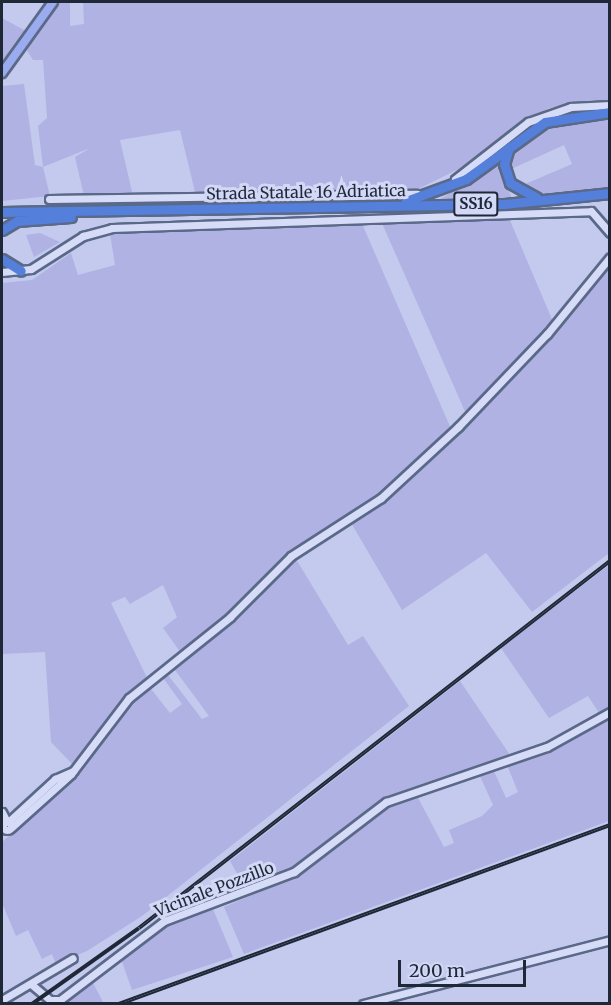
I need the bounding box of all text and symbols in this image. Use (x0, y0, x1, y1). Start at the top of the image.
street label: Strada Statale 16 Adriatica (206, 181, 406, 203)
road number: SS16 (452, 192, 500, 216)
street label: Vicinale Pozzillo (152, 857, 276, 921)
scale bar (401, 948, 528, 986)
text: 200 m (409, 959, 465, 982)

